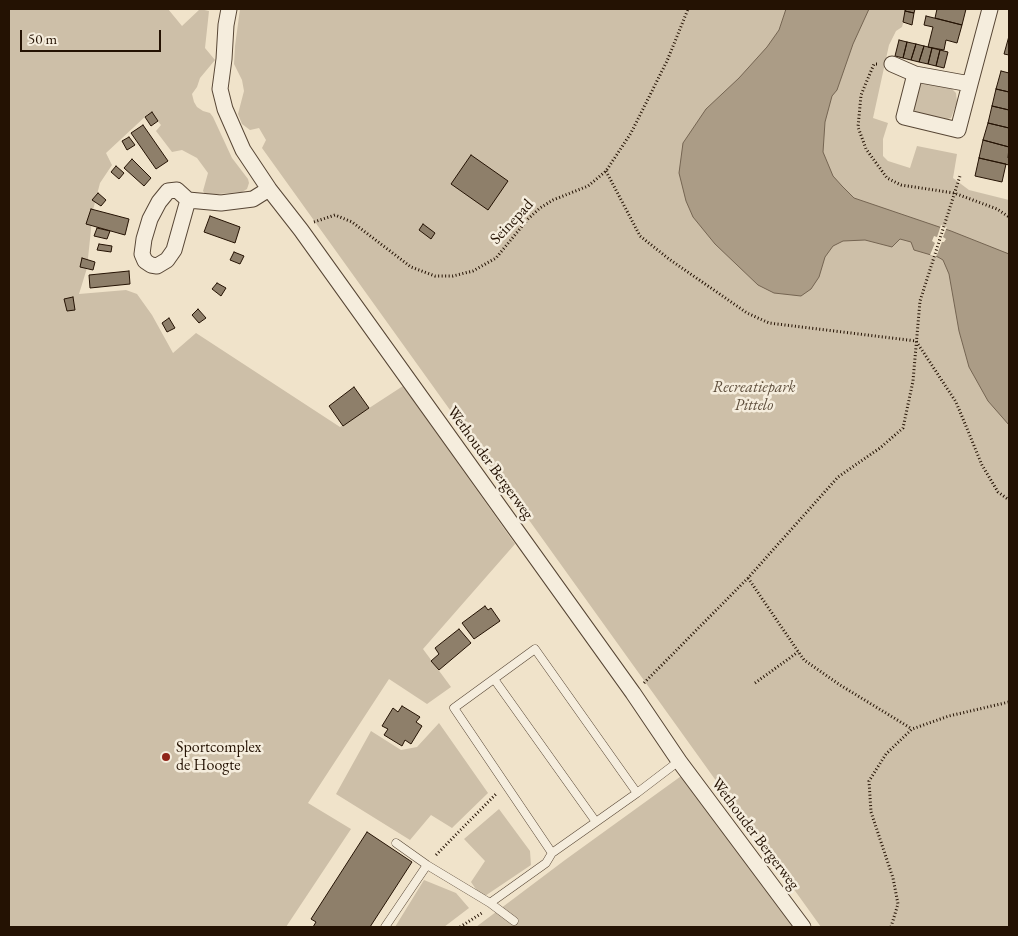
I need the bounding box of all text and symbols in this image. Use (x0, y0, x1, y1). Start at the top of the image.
scale bar (22, 20, 164, 52)
text: 50 m (28, 29, 57, 48)
street label: Seinepad (486, 195, 538, 249)
park label: Recreatiepark Pittelo (712, 378, 796, 416)
street label: Wethouder Bergerweg (443, 403, 537, 523)
place label: Sportcomplex de Hoogte (176, 738, 261, 776)
marker: Sportcomplex de Hoogte (160, 751, 172, 763)
street label: Wethouder Bergerweg (707, 774, 803, 894)

